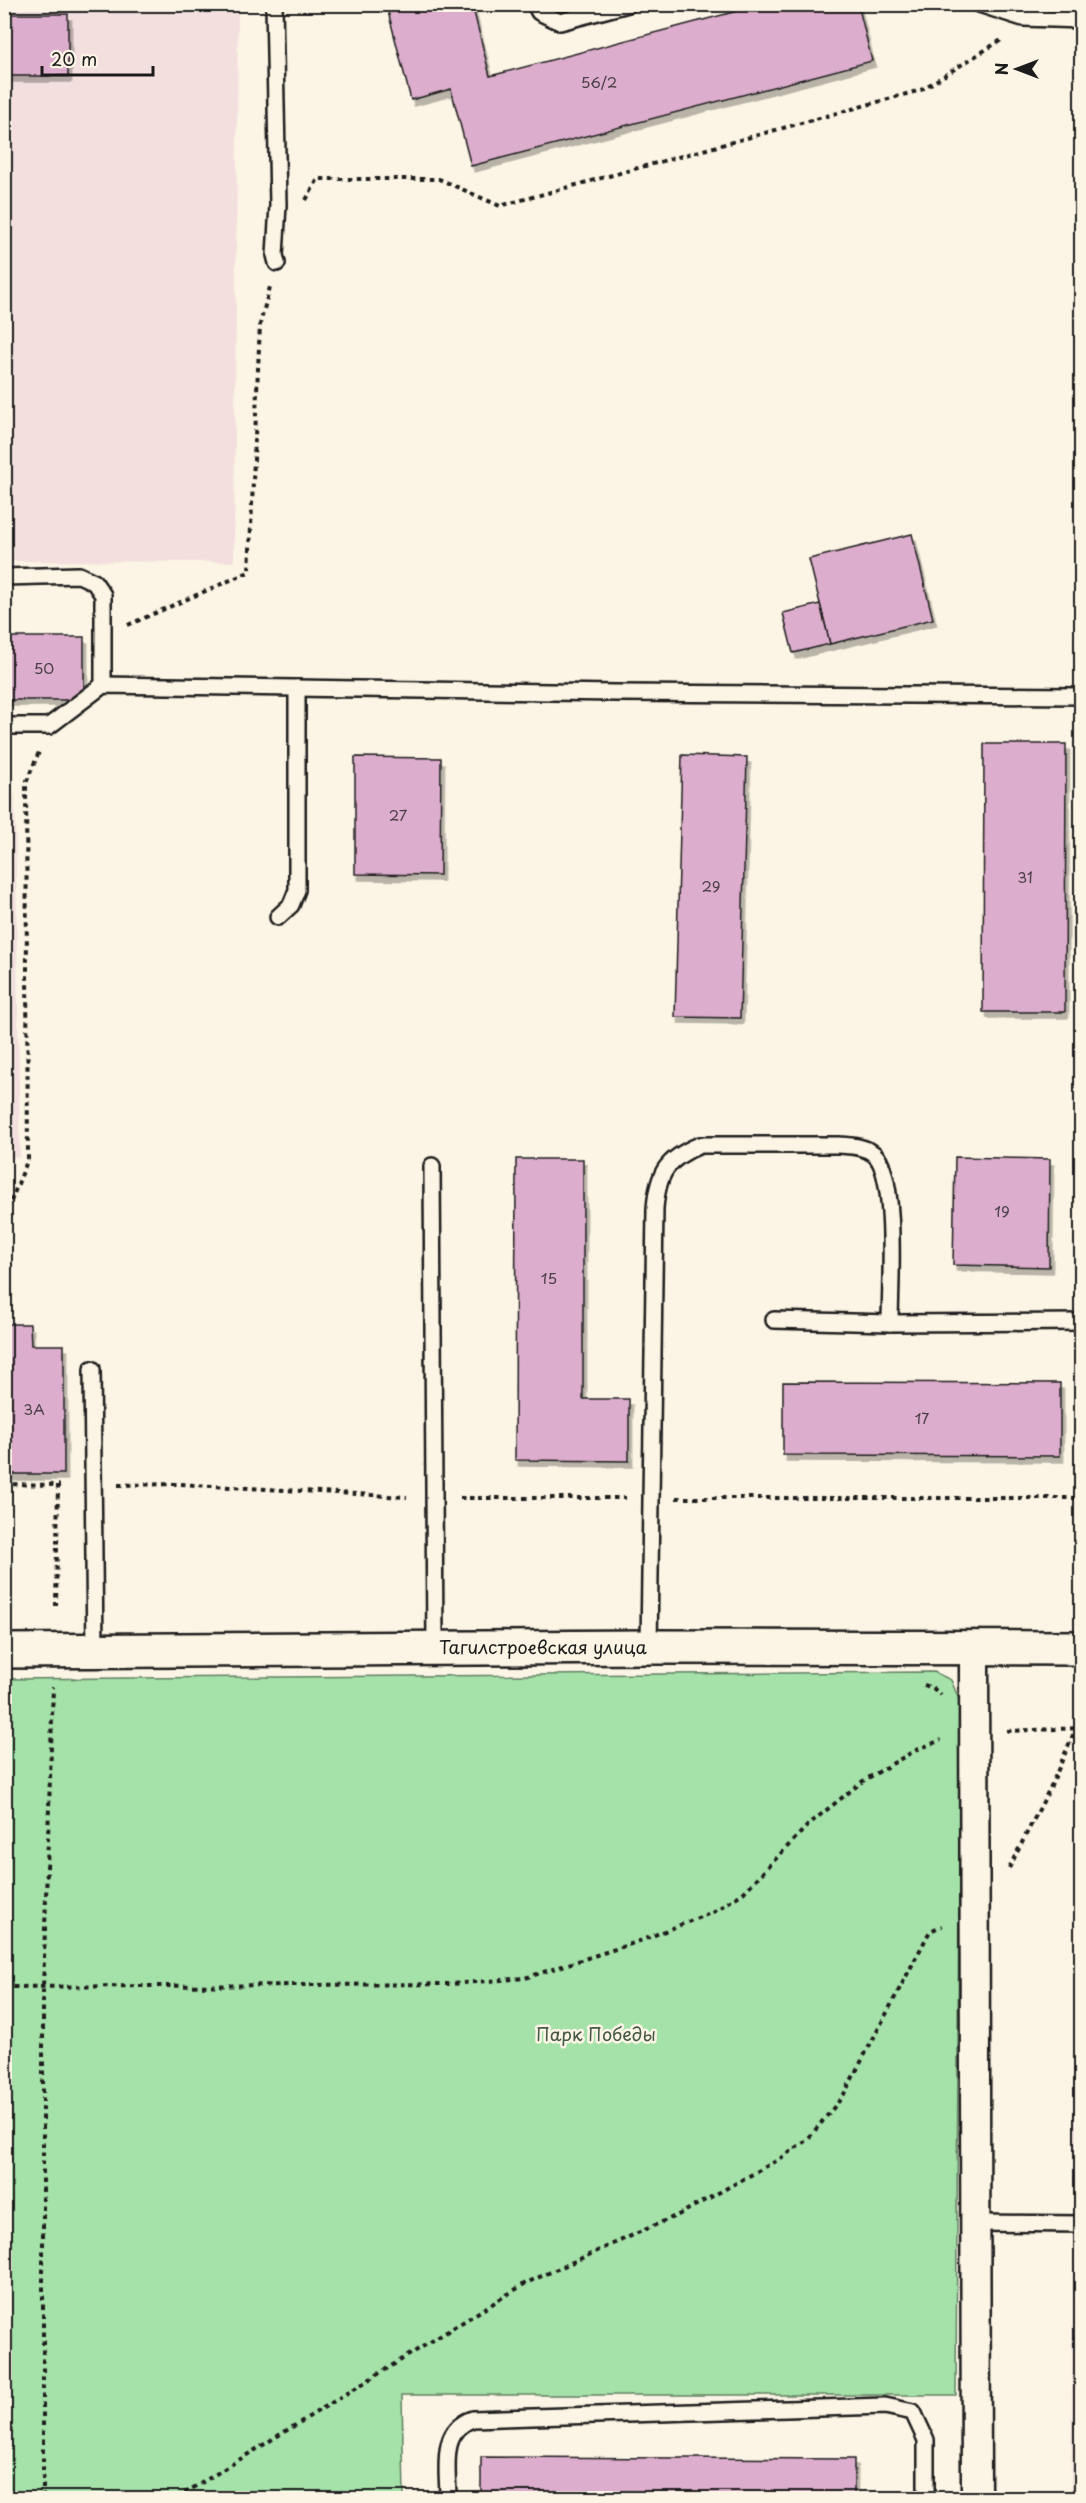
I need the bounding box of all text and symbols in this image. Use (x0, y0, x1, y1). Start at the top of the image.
scale bar (42, 39, 153, 77)
north arrow (987, 39, 1047, 99)
text: 20 m (51, 45, 97, 72)
text: N (989, 63, 1013, 75)
house number: 56/2 (581, 70, 617, 93)
house number: 50 (34, 656, 54, 679)
house number: 27 (389, 803, 408, 826)
house number: 31 (1017, 865, 1033, 888)
house number: 29 (701, 874, 721, 897)
house number: 19 (994, 1199, 1010, 1222)
house number: 15 (541, 1266, 557, 1289)
house number: 3А (23, 1397, 45, 1420)
house number: 17 (915, 1406, 929, 1429)
street label: Тагилстроевская улица (439, 1633, 648, 1660)
park label: Парк Победы (536, 2020, 656, 2047)

